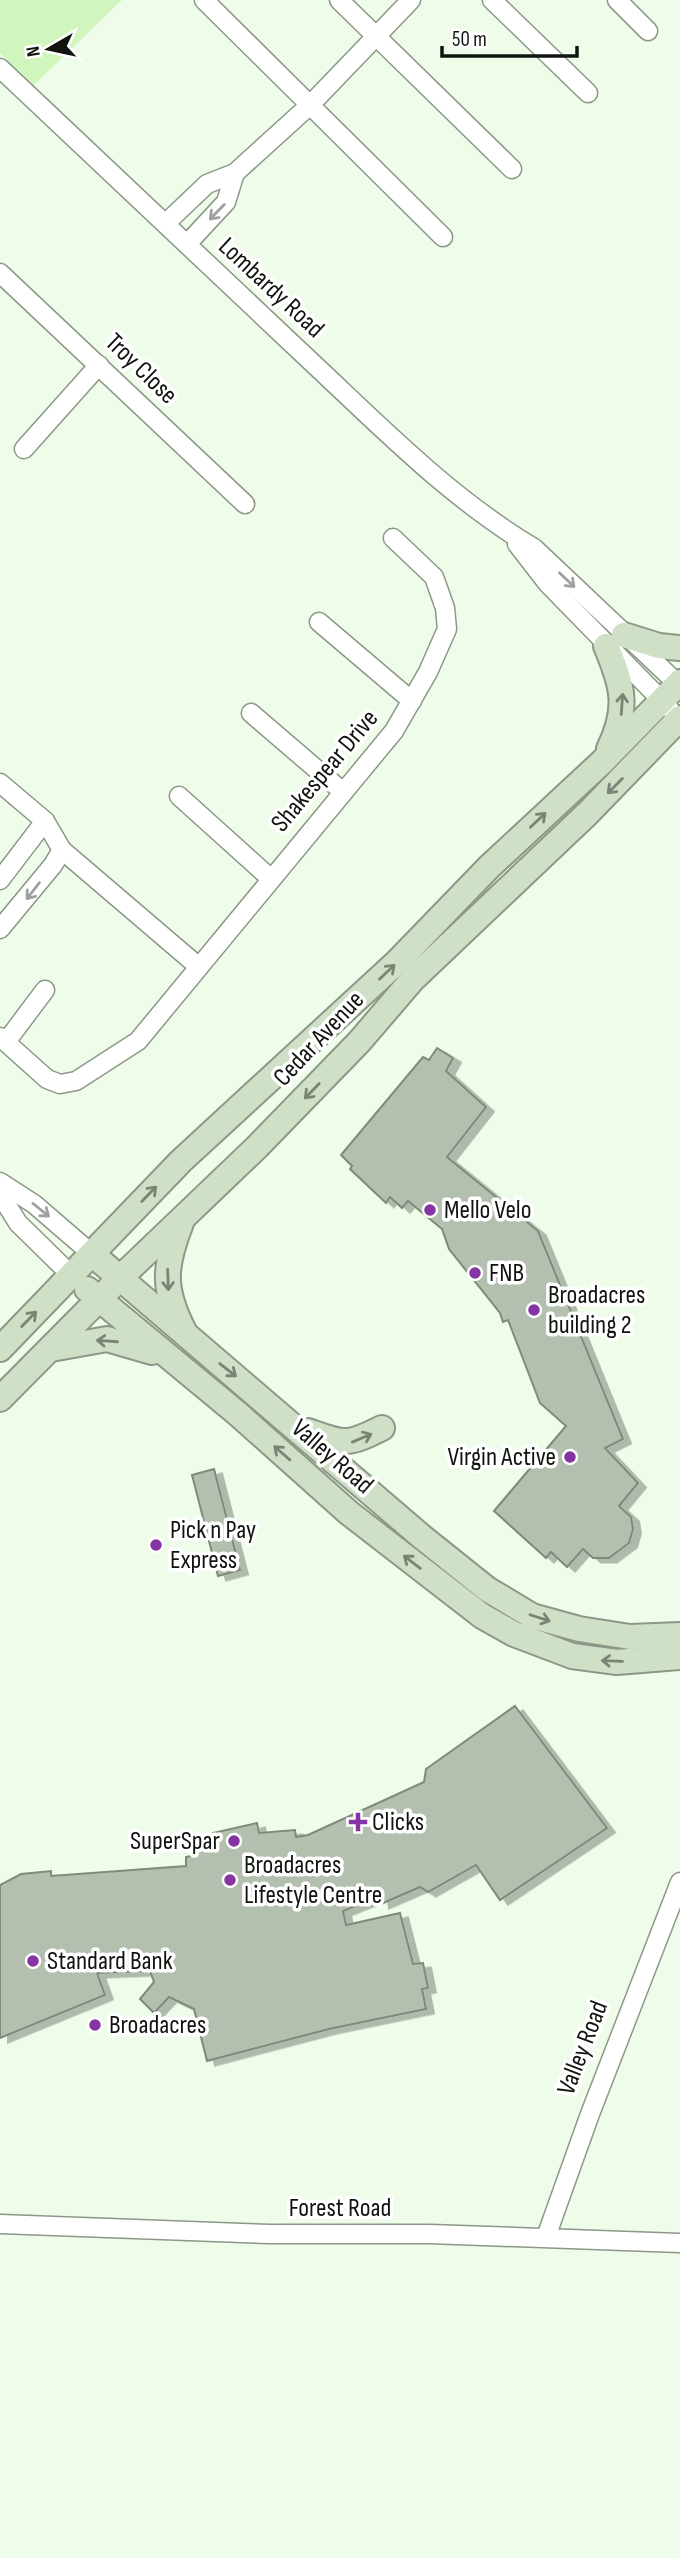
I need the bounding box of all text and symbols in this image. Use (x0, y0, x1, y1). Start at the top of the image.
north arrow (14, 14, 84, 84)
scale bar (442, 14, 577, 58)
text: 50 m (452, 27, 487, 52)
text: N (22, 45, 46, 58)
one-way arrow (208, 203, 225, 220)
street label: Lombardy Road (212, 231, 330, 345)
street label: Troy Close (98, 327, 184, 411)
one-way arrow (558, 571, 575, 588)
one-way arrow (615, 693, 628, 716)
street label: Shakespear Drive (265, 704, 385, 838)
one-way arrow (606, 777, 623, 794)
one-way arrow (529, 812, 546, 829)
one-way arrow (25, 881, 40, 900)
one-way arrow (378, 964, 396, 980)
street label: Cedar Avenue (267, 985, 371, 1093)
one-way arrow (303, 1082, 320, 1099)
one-way arrow (141, 1186, 158, 1203)
place label: Mello Velo (444, 1195, 531, 1226)
one-way arrow (31, 1202, 49, 1218)
marker: Mello Velo (422, 1202, 438, 1218)
place label: FNB (489, 1258, 524, 1289)
marker: FNB (467, 1265, 483, 1281)
one-way arrow (161, 1268, 174, 1291)
place label: Broadacres building 2 (548, 1280, 645, 1341)
marker: Broadacres building 2 (526, 1302, 542, 1318)
one-way arrow (20, 1311, 37, 1328)
one-way arrow (97, 1334, 119, 1347)
one-way arrow (218, 1362, 236, 1377)
street label: Valley Road (285, 1413, 379, 1501)
one-way arrow (351, 1431, 372, 1444)
place label: Virgin Active (447, 1442, 556, 1473)
one-way arrow (273, 1445, 291, 1461)
marker: Virgin Active (562, 1449, 578, 1465)
place label: Pick n Pay Express (170, 1515, 256, 1576)
marker: Pick n Pay Express (148, 1537, 164, 1553)
one-way arrow (403, 1555, 422, 1570)
one-way arrow (529, 1612, 551, 1625)
one-way arrow (601, 1654, 624, 1668)
place label: Clicks (372, 1807, 424, 1838)
marker: Clicks (350, 1814, 366, 1830)
place label: SuperSpar (130, 1826, 221, 1857)
marker: SuperSpar (226, 1833, 242, 1849)
place label: Broadacres Lifestyle Centre (244, 1850, 382, 1911)
marker: Broadacres Lifestyle Centre (222, 1872, 238, 1888)
place label: Standard Bank (47, 1946, 173, 1977)
marker: Standard Bank (25, 1953, 41, 1969)
street label: Valley Road (551, 1997, 615, 2099)
place label: Broadacres (109, 2010, 206, 2041)
marker: Broadacres (87, 2017, 103, 2033)
street label: Forest Road (289, 2193, 391, 2224)

